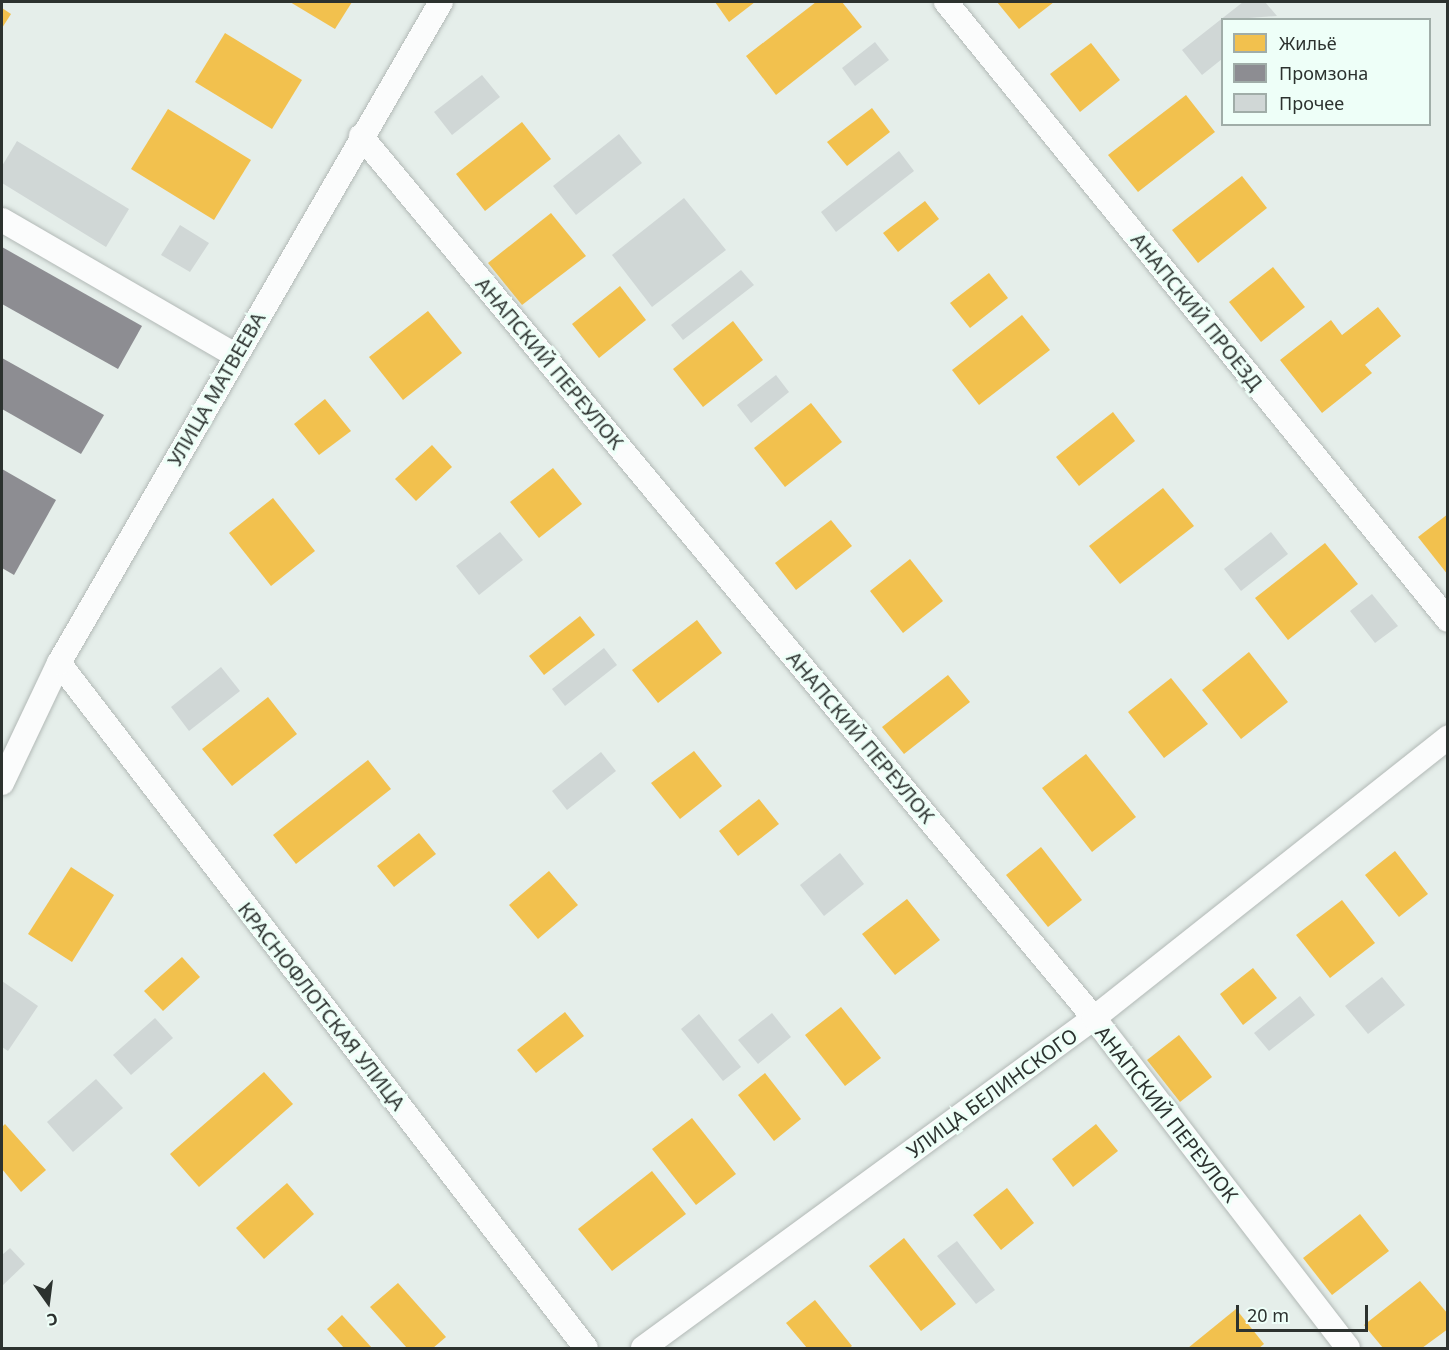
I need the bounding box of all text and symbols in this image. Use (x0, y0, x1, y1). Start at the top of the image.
legend (1221, 18, 1431, 126)
text: Жильё (1279, 31, 1337, 55)
text: Промзона (1279, 61, 1368, 85)
text: Прочее (1279, 91, 1344, 115)
street label: АНАПСКИЙ ПРОЕЗД (1126, 228, 1268, 394)
street label: АНАПСКИЙ ПЕРЕУЛОК (471, 272, 629, 454)
street label: УЛИЦА МАТВЕЕВА (162, 308, 270, 470)
street label: АНАПСКИЙ ПЕРЕУЛОК (782, 646, 940, 828)
street label: КРАСНОФЛОТСКАЯ УЛИЦА (233, 897, 411, 1115)
street label: АНАПСКИЙ ПЕРЕУЛОК (1091, 1021, 1243, 1207)
street label: УЛИЦА БЕЛИНСКОГО (902, 1023, 1082, 1163)
north arrow (18, 1272, 78, 1332)
scale bar (1239, 1293, 1371, 1331)
text: 20 m (1247, 1303, 1289, 1327)
text: С (45, 1308, 60, 1331)

